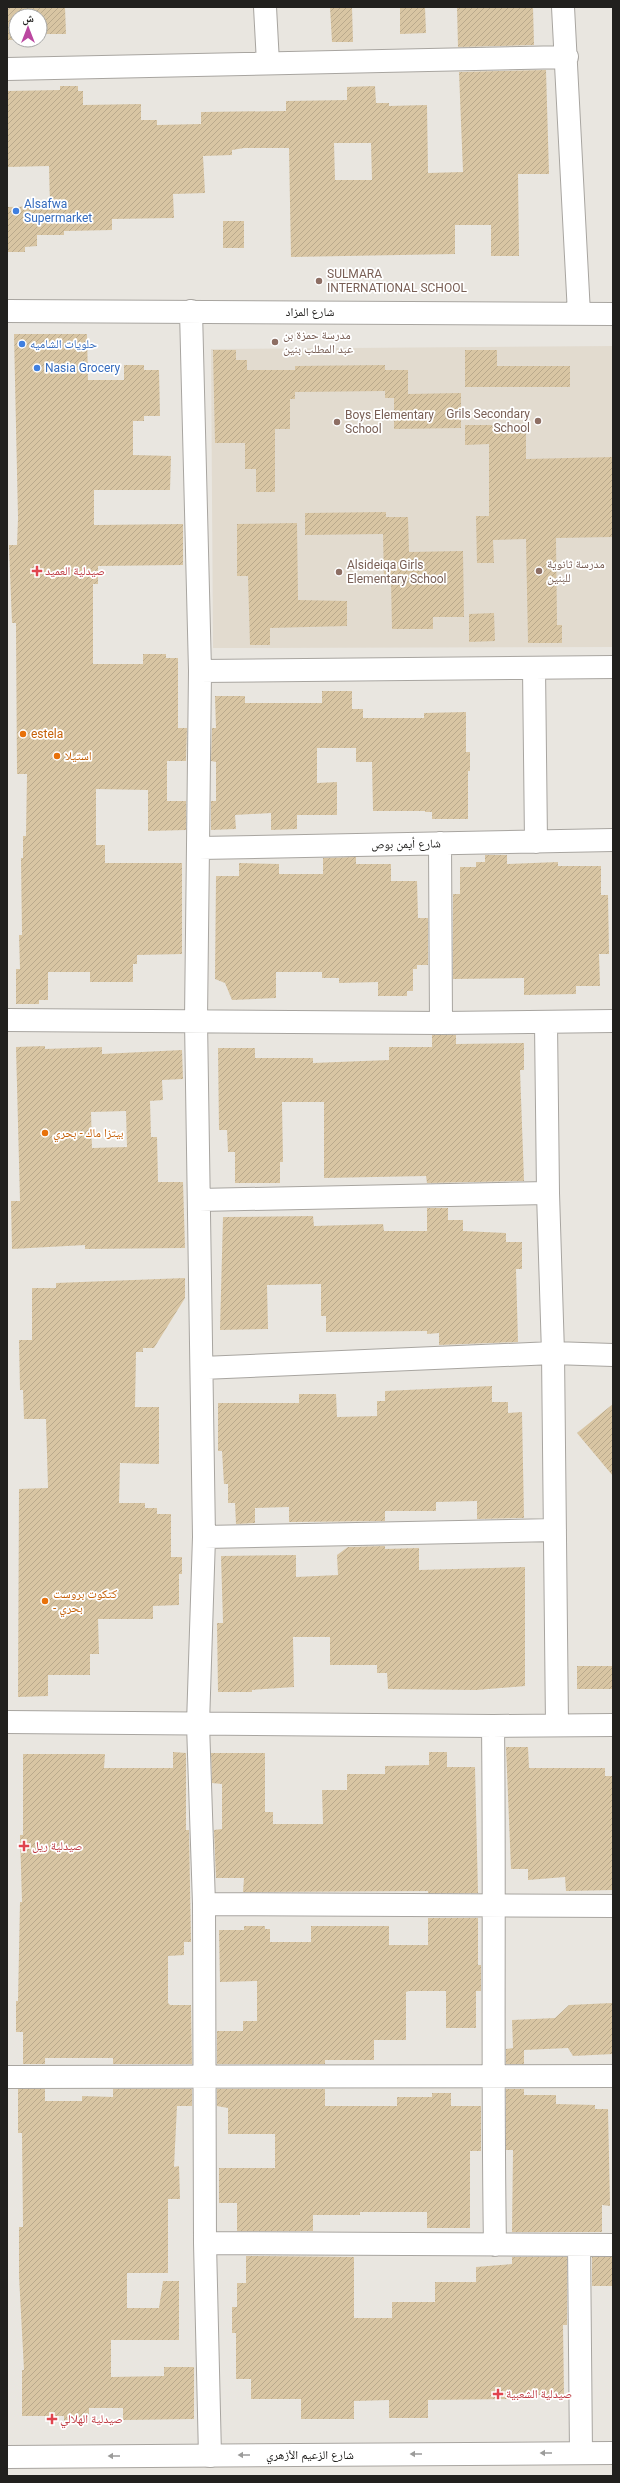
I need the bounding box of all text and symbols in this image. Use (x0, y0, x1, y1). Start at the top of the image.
north arrow (8, 8, 48, 48)
text: ش (22, 12, 34, 26)
place label: Alsafwa Supermarket (24, 197, 92, 225)
marker: Alsafwa Supermarket (11, 206, 21, 216)
place label: SULMARA INTERNATIONAL SCHOOL (327, 267, 467, 295)
marker: SULMARA INTERNATIONAL SCHOOL (314, 276, 324, 286)
street label: شارع المزاد (286, 305, 335, 320)
place label: مدرسة حمزة بن عبد المطلب بنين (283, 328, 353, 356)
place label: حلويات الشاميه (30, 337, 98, 351)
marker: مدرسة حمزة بن عبد المطلب بنين (270, 337, 280, 347)
marker: حلويات الشاميه (17, 339, 27, 349)
place label: Nasia Grocery (45, 361, 120, 375)
marker: Nasia Grocery (32, 363, 42, 373)
place label: Grils Secondary School (446, 407, 530, 435)
place label: Boys Elementary School (345, 408, 434, 436)
marker: Grils Secondary School (533, 416, 543, 426)
marker: Boys Elementary School (332, 417, 342, 427)
place label: مدرسة ثانوية للبنين (547, 557, 605, 585)
place label: Alsideiqa Girls Elementary School (347, 558, 447, 586)
place label: صيدلية العميد (45, 564, 105, 578)
marker: صيدلية العميد (32, 566, 42, 576)
marker: مدرسة ثانوية للبنين (534, 566, 544, 576)
marker: Alsideiqa Girls Elementary School (334, 567, 344, 577)
place label: estela (31, 727, 63, 741)
marker: estela (18, 729, 28, 739)
place label: استيلا (65, 749, 92, 763)
marker: استيلا (52, 751, 62, 761)
street label: شارع أيمن بوص (371, 836, 441, 853)
place label: بيتزا ماك - بحري (53, 1126, 124, 1143)
marker: بيتزا ماك - بحري (40, 1128, 50, 1138)
place label: كتكوت بروست - بحري (53, 1587, 117, 1618)
marker: كتكوت بروست - بحري (40, 1596, 50, 1606)
place label: صيدلية ريل (32, 1839, 83, 1853)
marker: صيدلية ريل (19, 1841, 29, 1851)
place label: صيدلية الشعبية (506, 2387, 572, 2401)
marker: صيدلية الشعبية (493, 2389, 503, 2399)
place label: صيدلية الهلالي (60, 2412, 123, 2429)
marker: صيدلية الهلالي (47, 2414, 57, 2424)
street label: شارع الزعيم الأزهري (266, 2448, 354, 2465)
one-way arrow (539, 2450, 552, 2456)
one-way arrow (409, 2451, 422, 2457)
one-way arrow (237, 2452, 250, 2458)
one-way arrow (107, 2453, 120, 2459)

